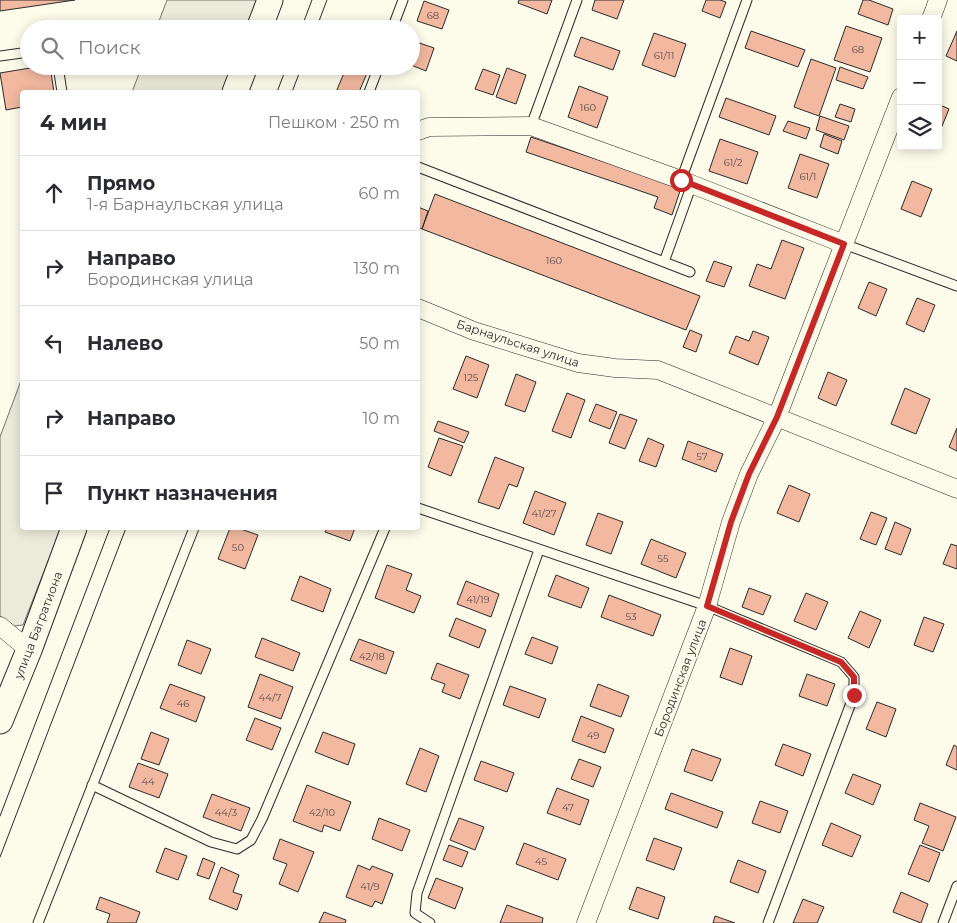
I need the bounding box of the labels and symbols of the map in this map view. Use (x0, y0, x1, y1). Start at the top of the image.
house number: 68 (427, 9, 439, 22)
house number: 68 (852, 43, 864, 56)
house number: 61/11 (654, 49, 674, 62)
house number: 160 (580, 101, 597, 114)
house number: 61/2 (724, 156, 743, 169)
route start (670, 169, 693, 192)
house number: 61/1 (800, 170, 816, 183)
house number: 160 (546, 254, 563, 267)
street label: Барнаульская улица (455, 316, 581, 370)
house number: 125 (464, 371, 479, 384)
house number: 57 (696, 450, 708, 463)
house number: 41/27 (532, 507, 557, 520)
house number: 50 (232, 541, 245, 554)
house number: 55 (657, 552, 669, 565)
street label: улица Багратиона (10, 569, 65, 682)
house number: 41/19 (466, 593, 490, 606)
house number: 53 (625, 610, 637, 623)
street label: Бородинская улица (651, 617, 709, 739)
house number: 42/18 (359, 650, 385, 663)
route end (843, 684, 866, 707)
house number: 44/7 (259, 691, 282, 704)
house number: 46 (177, 697, 189, 710)
house number: 49 (587, 729, 599, 742)
house number: 44 (141, 775, 155, 788)
house number: 47 (562, 801, 574, 814)
house number: 44/3 (215, 806, 238, 819)
house number: 42/10 (309, 806, 336, 819)
house number: 45 (535, 855, 547, 868)
house number: 41/9 (360, 880, 380, 893)

